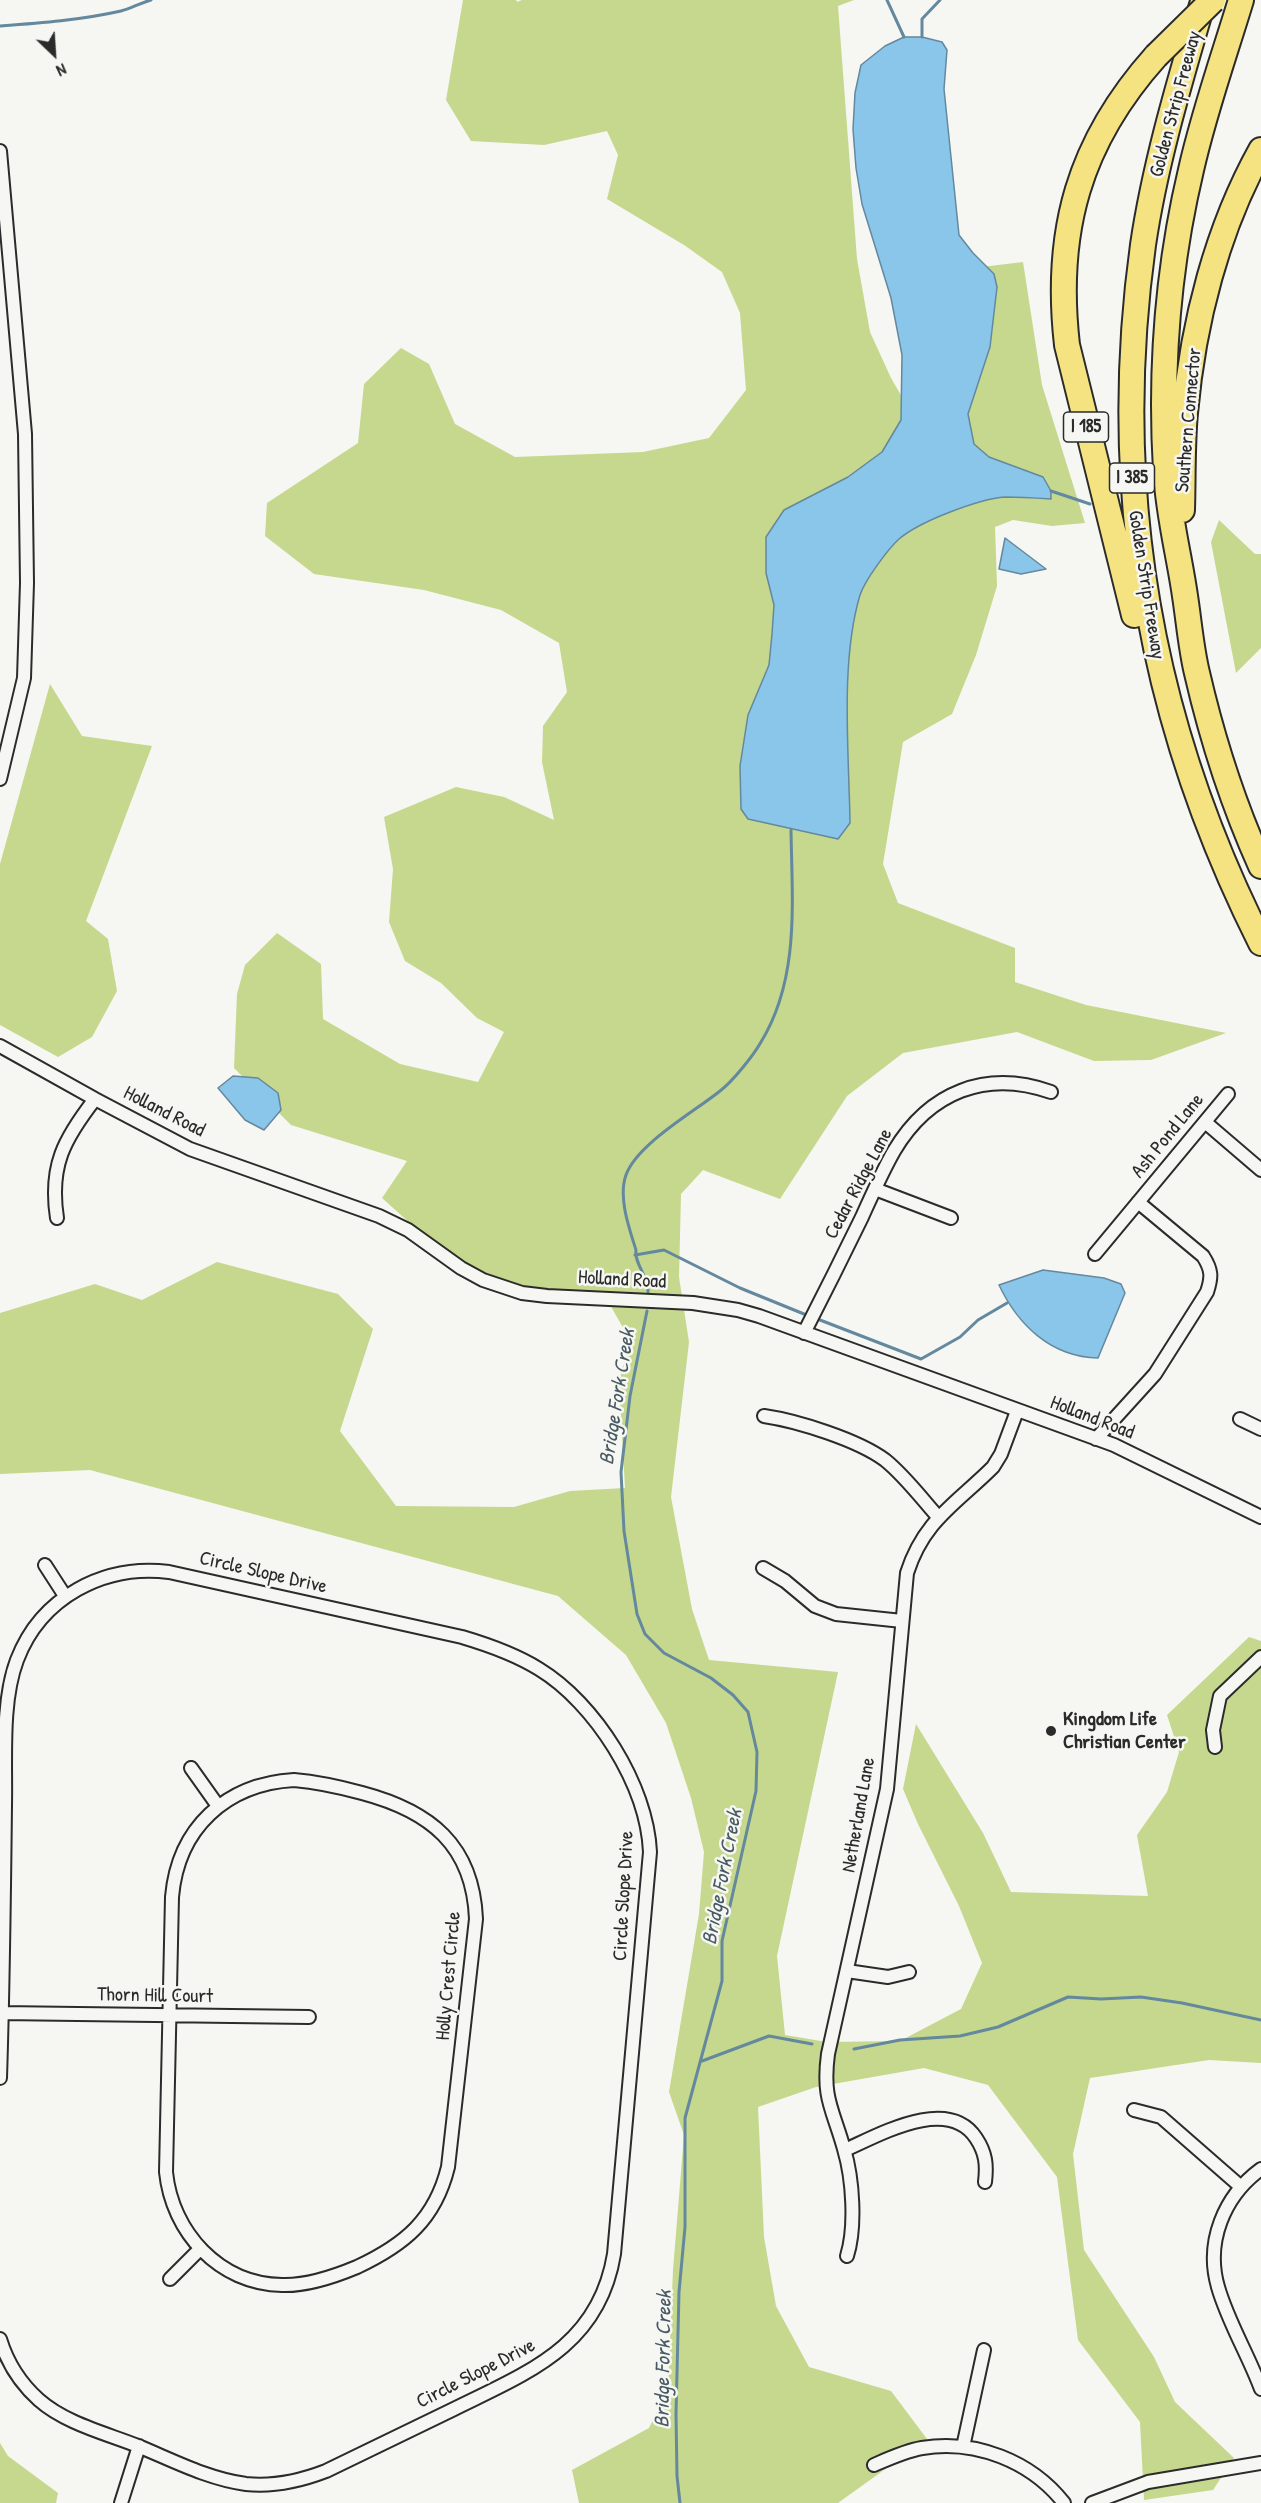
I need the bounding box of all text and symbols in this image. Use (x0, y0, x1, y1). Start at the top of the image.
north arrow (24, 24, 84, 84)
street label: Golden Strip Freeway (1145, 28, 1207, 180)
text: N (53, 59, 70, 82)
street label: Southern Connector (1171, 347, 1207, 493)
road number: I 185 (1064, 412, 1108, 442)
road number: I 385 (1110, 463, 1154, 493)
street label: Golden Strip Freeway (1122, 509, 1170, 661)
street label: Holland Road (119, 1081, 209, 1143)
street label: Ash Pond Lane (1127, 1089, 1209, 1183)
street label: Cedar Ridge Lane (820, 1125, 898, 1243)
street label: Holland Road (577, 1266, 667, 1294)
water label: Bridge Fork Creek (595, 1327, 641, 1467)
street label: Holland Road (1047, 1391, 1137, 1445)
street label: Circle Slope Drive (197, 1547, 329, 1599)
place label: Kingdom Life Christian Center (1063, 1708, 1186, 1755)
marker: Kingdom Life Christian Center (1044, 1724, 1058, 1738)
street label: Netherland Lane (837, 1756, 881, 1874)
water label: Bridge Fork Creek (698, 1807, 748, 1947)
street label: Circle Slope Drive (609, 1830, 639, 1962)
street label: Holly Crest Circle (431, 1911, 467, 2041)
street label: Thorn Hill Court (97, 1983, 213, 2009)
water label: Bridge Fork Creek (650, 2290, 678, 2428)
street label: Circle Slope Drive (413, 2334, 539, 2414)

